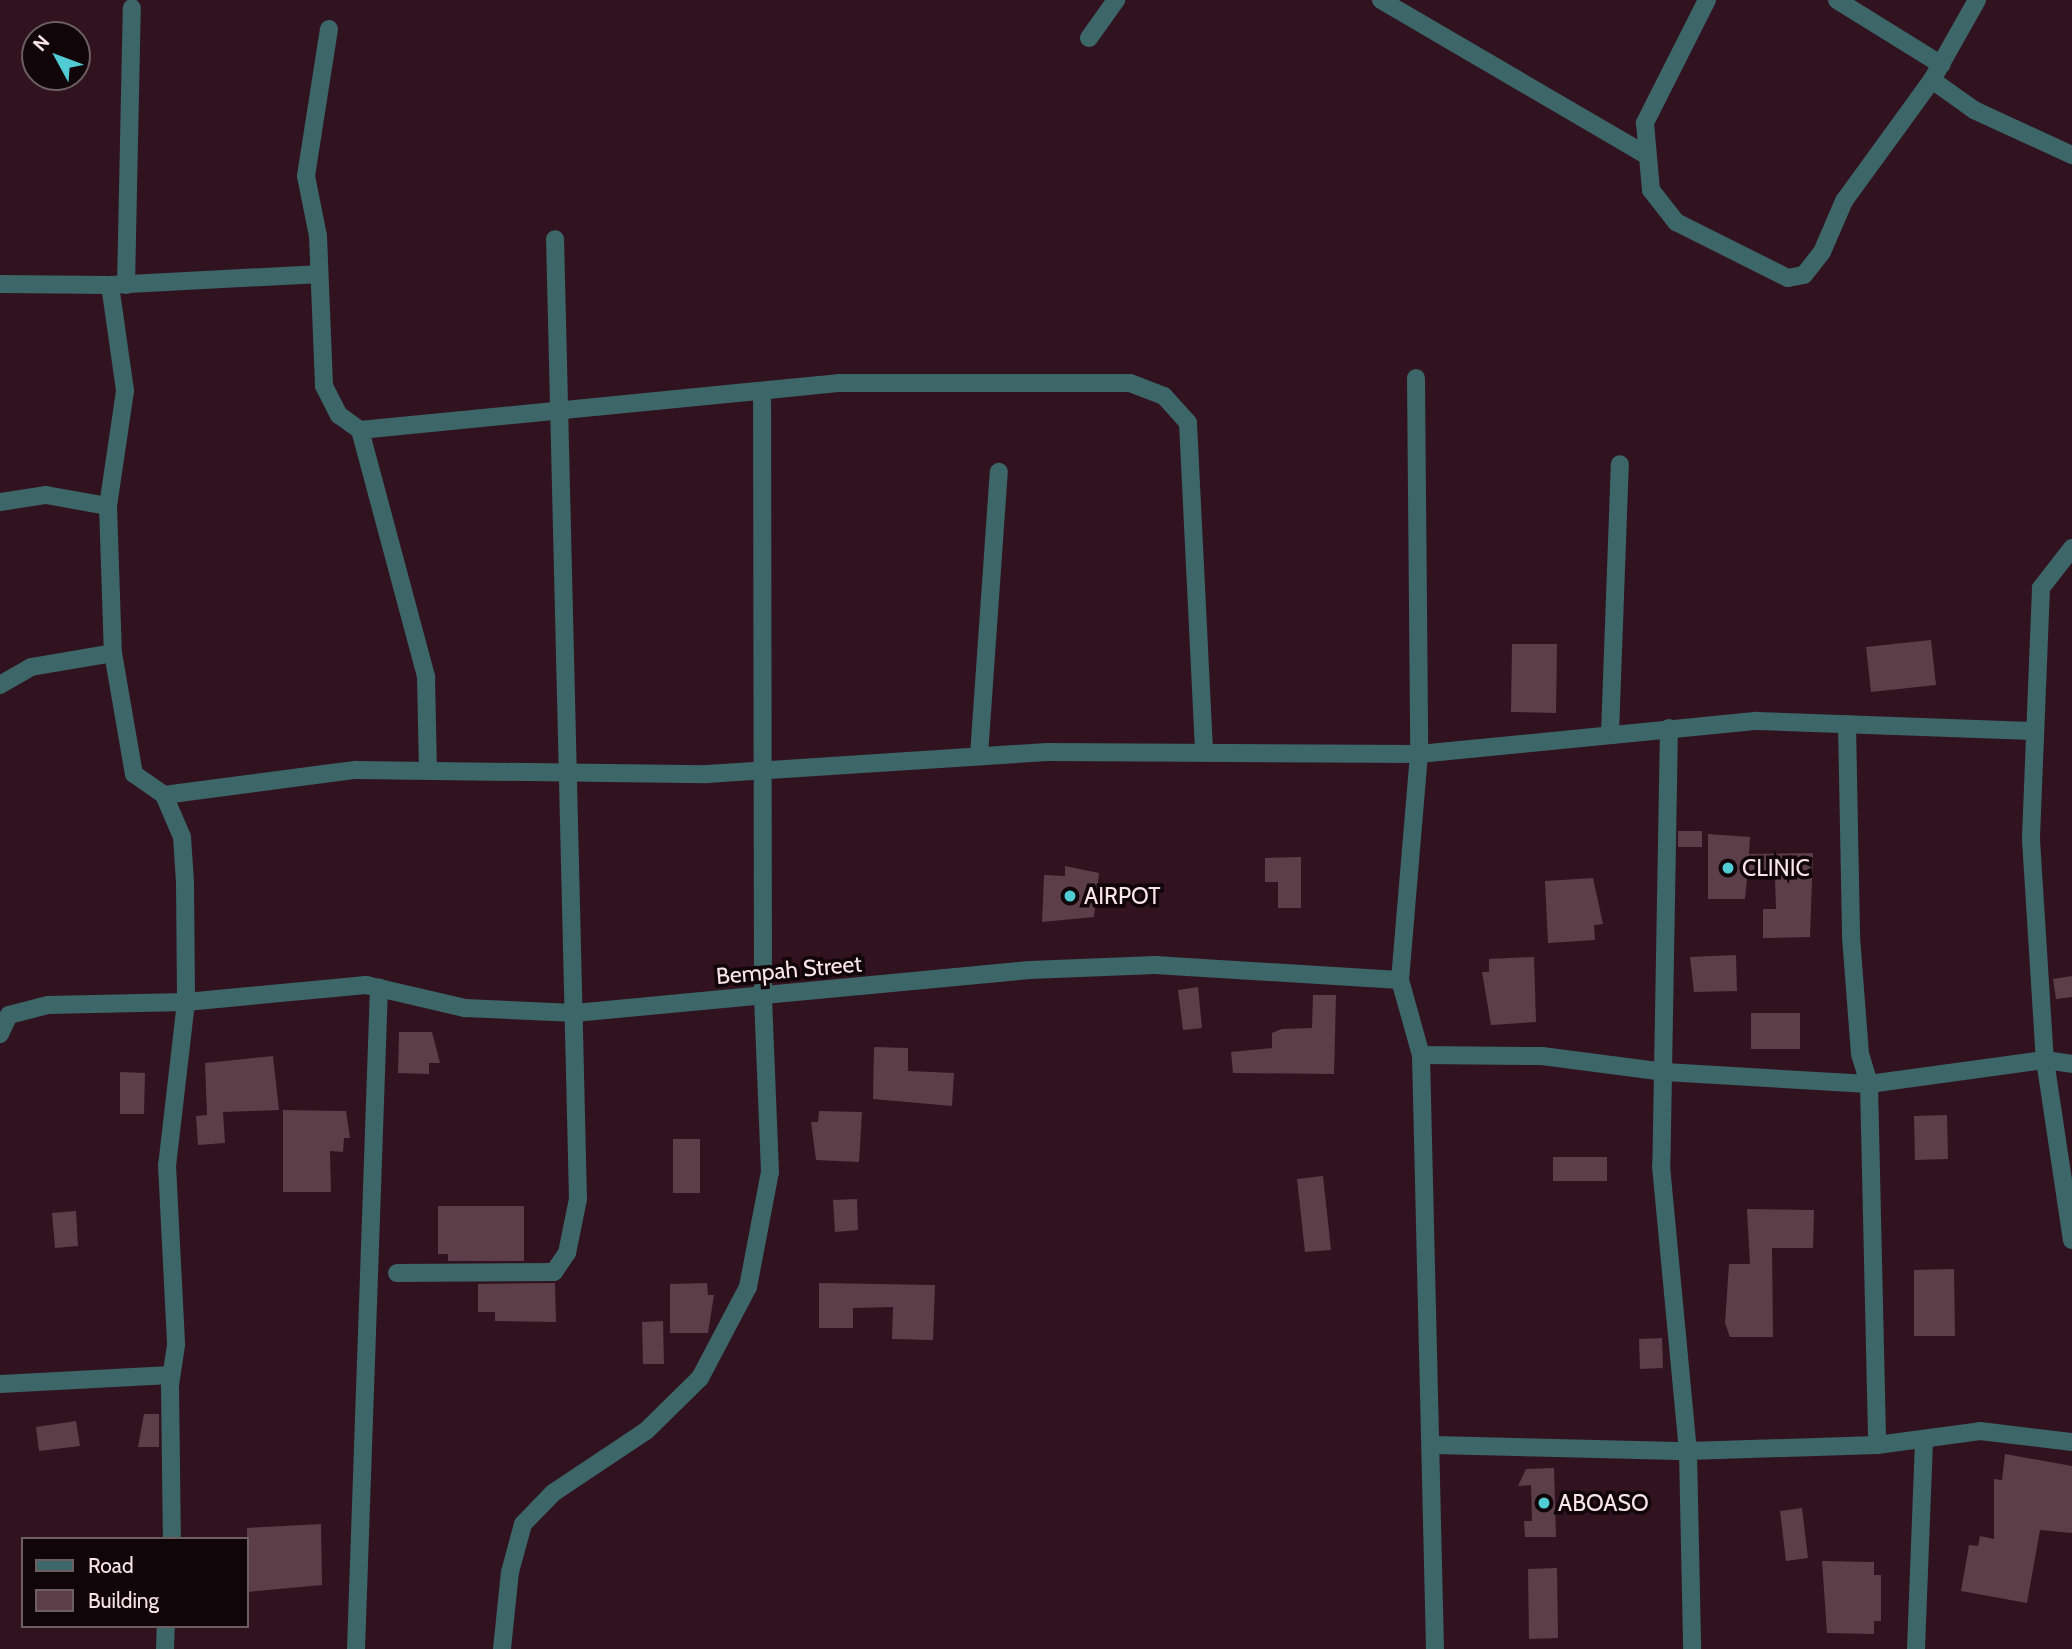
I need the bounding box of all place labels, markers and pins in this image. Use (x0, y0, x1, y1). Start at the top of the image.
place label: CLINIC (1742, 854, 1810, 882)
marker: CLINIC (1720, 860, 1736, 876)
place label: AIRPOT (1084, 882, 1160, 910)
marker: AIRPOT (1062, 888, 1078, 904)
place label: ABOASO (1558, 1489, 1649, 1517)
marker: ABOASO (1536, 1495, 1552, 1511)

